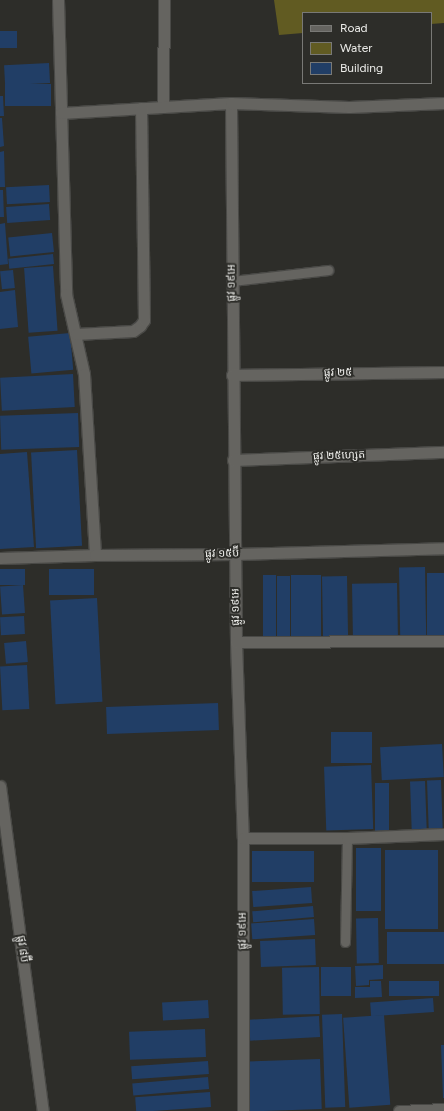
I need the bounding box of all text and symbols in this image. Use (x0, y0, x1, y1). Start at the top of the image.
legend (302, 12, 432, 84)
text: Road (340, 21, 368, 35)
text: Water (340, 41, 372, 55)
text: Building (340, 61, 383, 75)
street label: ផ្លូវ ១៩អេ (225, 264, 239, 302)
street label: ផ្លូវ ២៥ (324, 366, 352, 380)
street label: ផ្លូវ ២៥ហ្សេត (313, 448, 365, 464)
street label: ផ្លូវ ១៥ប៊ី (205, 547, 239, 561)
street label: ផ្លូវ ១៩អេ (229, 588, 243, 626)
street label: ផ្លូវ ១៩អេ (236, 912, 250, 950)
street label: ផ្លូវ ៨ប៊ី (14, 935, 30, 963)

